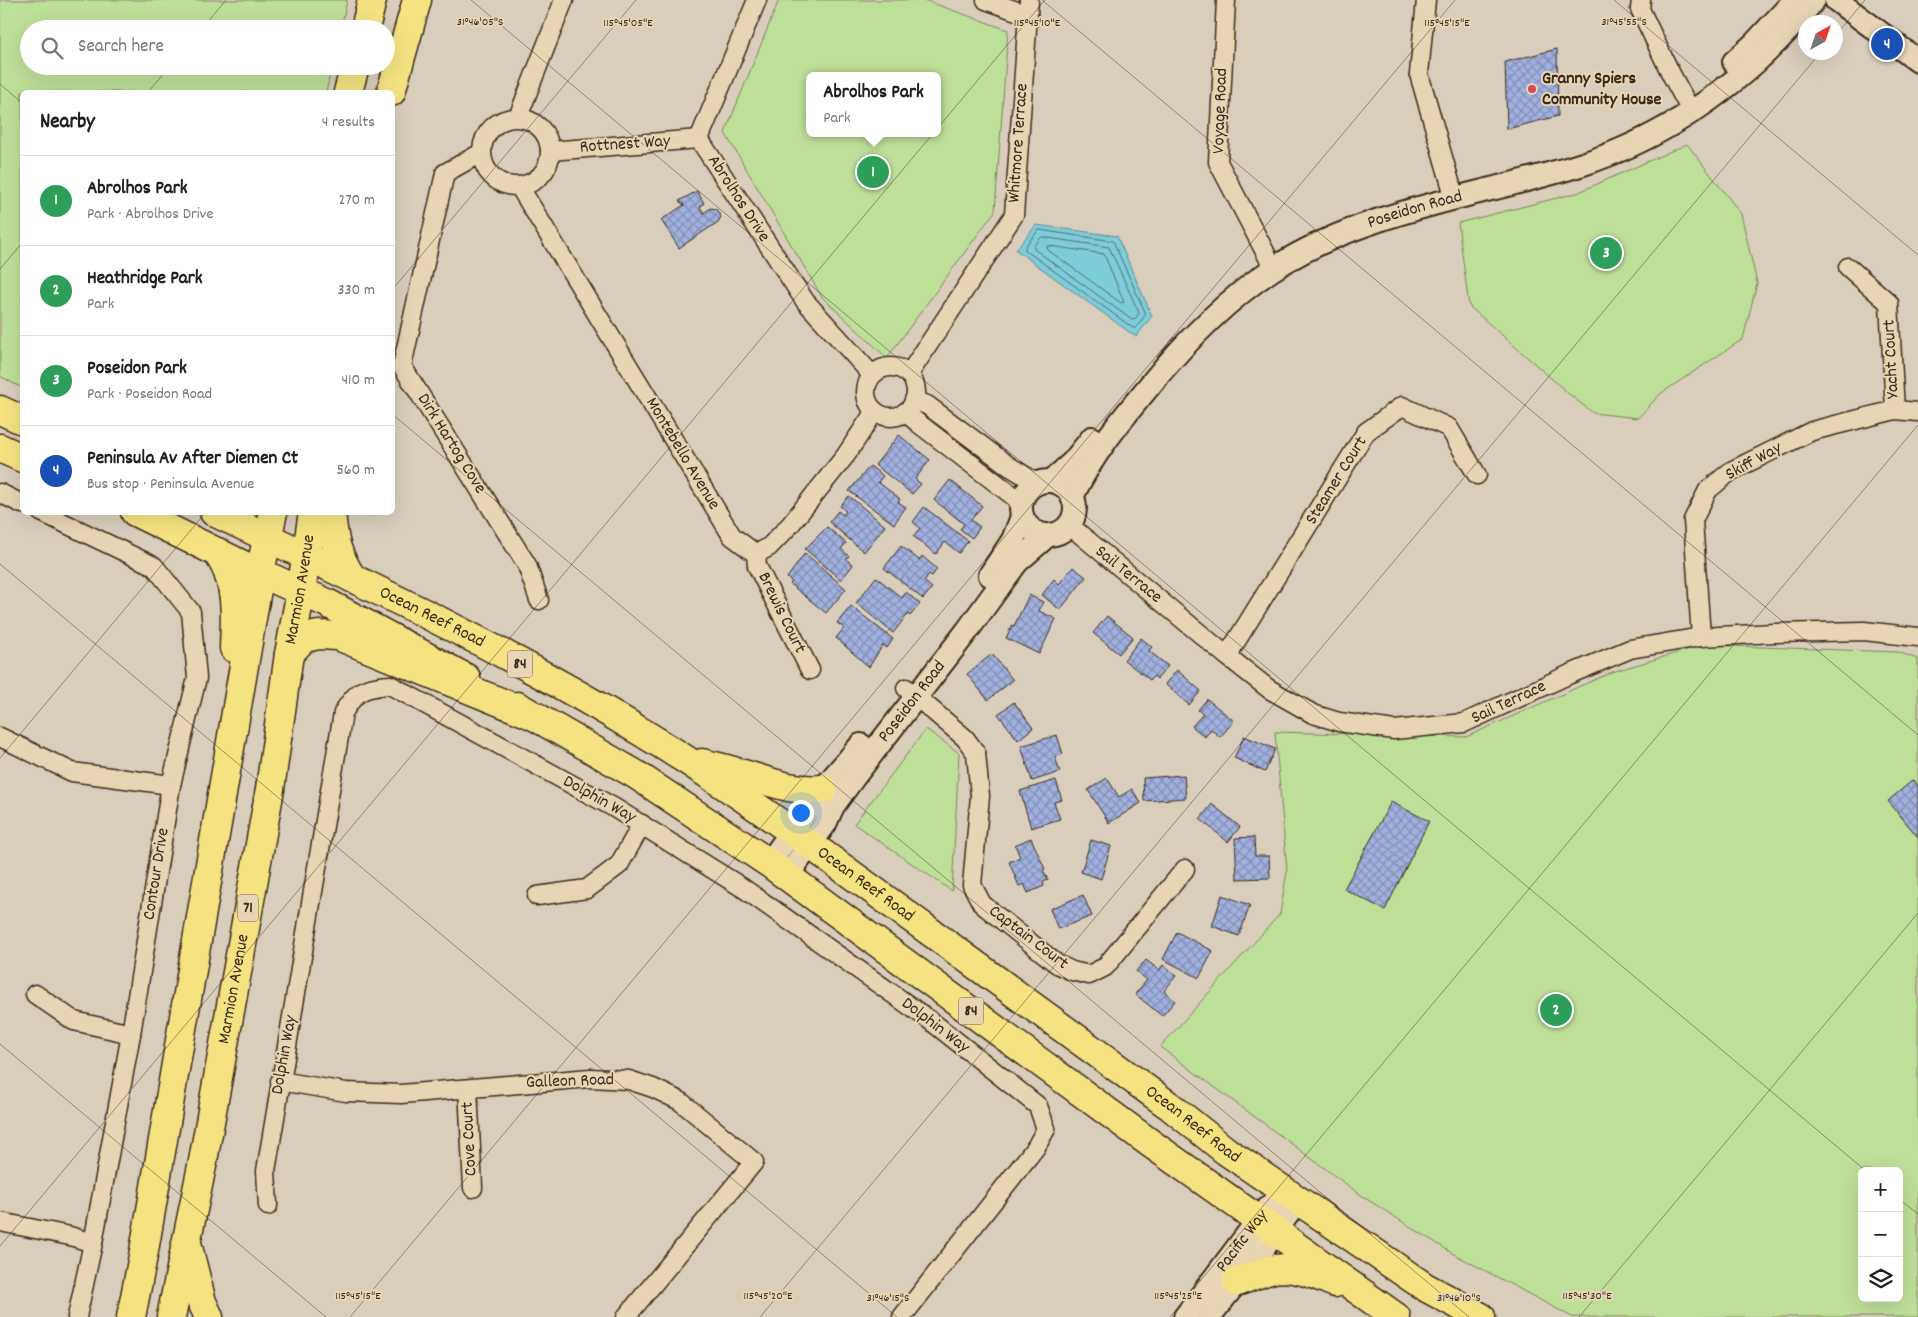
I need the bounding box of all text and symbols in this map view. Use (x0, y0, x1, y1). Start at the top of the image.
text: 31°46'05"S (457, 14, 503, 31)
text: 31°45'55"S (1601, 14, 1647, 31)
text: 115°45'05"E (603, 15, 653, 32)
text: 115°45'10"E (1014, 15, 1061, 32)
text: 115°45'15"E (1424, 15, 1470, 32)
north arrow (1798, 15, 1843, 60)
search box (20, 20, 395, 75)
pin: 4 (1871, 25, 1903, 63)
icon: search (38, 34, 66, 62)
text: Search here (78, 34, 164, 61)
place label: Granny Spiers Community House (1542, 67, 1662, 113)
street label: Voyage Road (1207, 68, 1235, 154)
popup (806, 72, 941, 137)
text: Abrolhos Park (823, 80, 924, 107)
street label: Whitmore Terrace (1002, 82, 1036, 204)
marker: Granny Spiers Community House (1526, 83, 1538, 95)
text: Park (823, 107, 851, 130)
text: Nearby (40, 108, 95, 138)
text: 4 results (322, 111, 375, 134)
street label: Rottnest Way (579, 129, 672, 161)
street label: Abrolhos Drive (700, 151, 776, 247)
pin: 1 (857, 153, 889, 191)
text: Abrolhos Park (87, 176, 188, 203)
street label: Poseidon Road (1364, 184, 1465, 236)
text: 1 (54, 189, 58, 212)
text: 270 m (339, 189, 375, 212)
text: Park · Abrolhos Drive (87, 203, 213, 226)
pin: 3 (1590, 234, 1622, 272)
text: Heathridge Park (87, 266, 203, 293)
text: 2 (53, 279, 60, 302)
text: 330 m (337, 279, 375, 302)
text: Park (87, 293, 114, 316)
street label: Yacht Court (1877, 318, 1907, 399)
text: Poseidon Park (87, 356, 187, 383)
text: 3 (52, 369, 60, 392)
text: 410 m (341, 369, 375, 392)
text: Park · Poseidon Road (87, 383, 212, 406)
street label: Dirk Hartog Cove (410, 389, 492, 499)
street label: Montebello Avenue (639, 393, 725, 515)
street label: Steamer Court (1300, 432, 1374, 530)
street label: Skiff Way (1721, 436, 1787, 488)
text: Peninsula Av After Diemen Ct (87, 446, 298, 473)
text: 4 (53, 459, 59, 482)
text: 560 m (336, 459, 375, 482)
text: Bus stop · Peninsula Avenue (87, 473, 254, 496)
street label: Marmion Avenue (279, 533, 322, 647)
street label: Sail Terrace (1089, 540, 1167, 610)
street label: Brewis Court (751, 568, 812, 658)
street label: Ocean Reef Road (375, 580, 489, 654)
road number: 84 (508, 651, 532, 678)
street label: Poseidon Road (872, 656, 952, 748)
street label: Sail Terrace (1467, 675, 1551, 731)
street label: Dolphin Way (558, 770, 641, 831)
your location (788, 800, 814, 826)
street label: Contour Drive (137, 826, 177, 922)
street label: Ocean Reef Road (811, 841, 919, 929)
road number: 71 (238, 894, 258, 921)
street label: Captain Court (983, 900, 1074, 977)
street label: Marmion Avenue (212, 932, 256, 1046)
pin: 2 (1540, 991, 1572, 1029)
street label: Dolphin Way (896, 992, 975, 1060)
road number: 84 (958, 998, 984, 1024)
street label: Dolphin Way (266, 1013, 304, 1097)
street label: Galleon Road (526, 1068, 614, 1096)
street label: Ocean Reef Road (1140, 1080, 1246, 1170)
street label: Cove Court (456, 1101, 484, 1177)
map controls (1858, 1167, 1903, 1302)
button: + (1858, 1167, 1903, 1212)
street label: Pacific Way (1210, 1204, 1275, 1278)
button: − (1858, 1212, 1903, 1257)
button: layers (1858, 1257, 1903, 1302)
text: 115°45'15"E (335, 1288, 381, 1305)
text: 115°45'20"E (743, 1288, 793, 1305)
text: 115°45'25"E (1154, 1288, 1203, 1305)
text: 115°45'30"E (1562, 1288, 1612, 1305)
text: 31°46'15"S (867, 1290, 909, 1307)
text: 31°46'10"S (1437, 1290, 1481, 1307)

